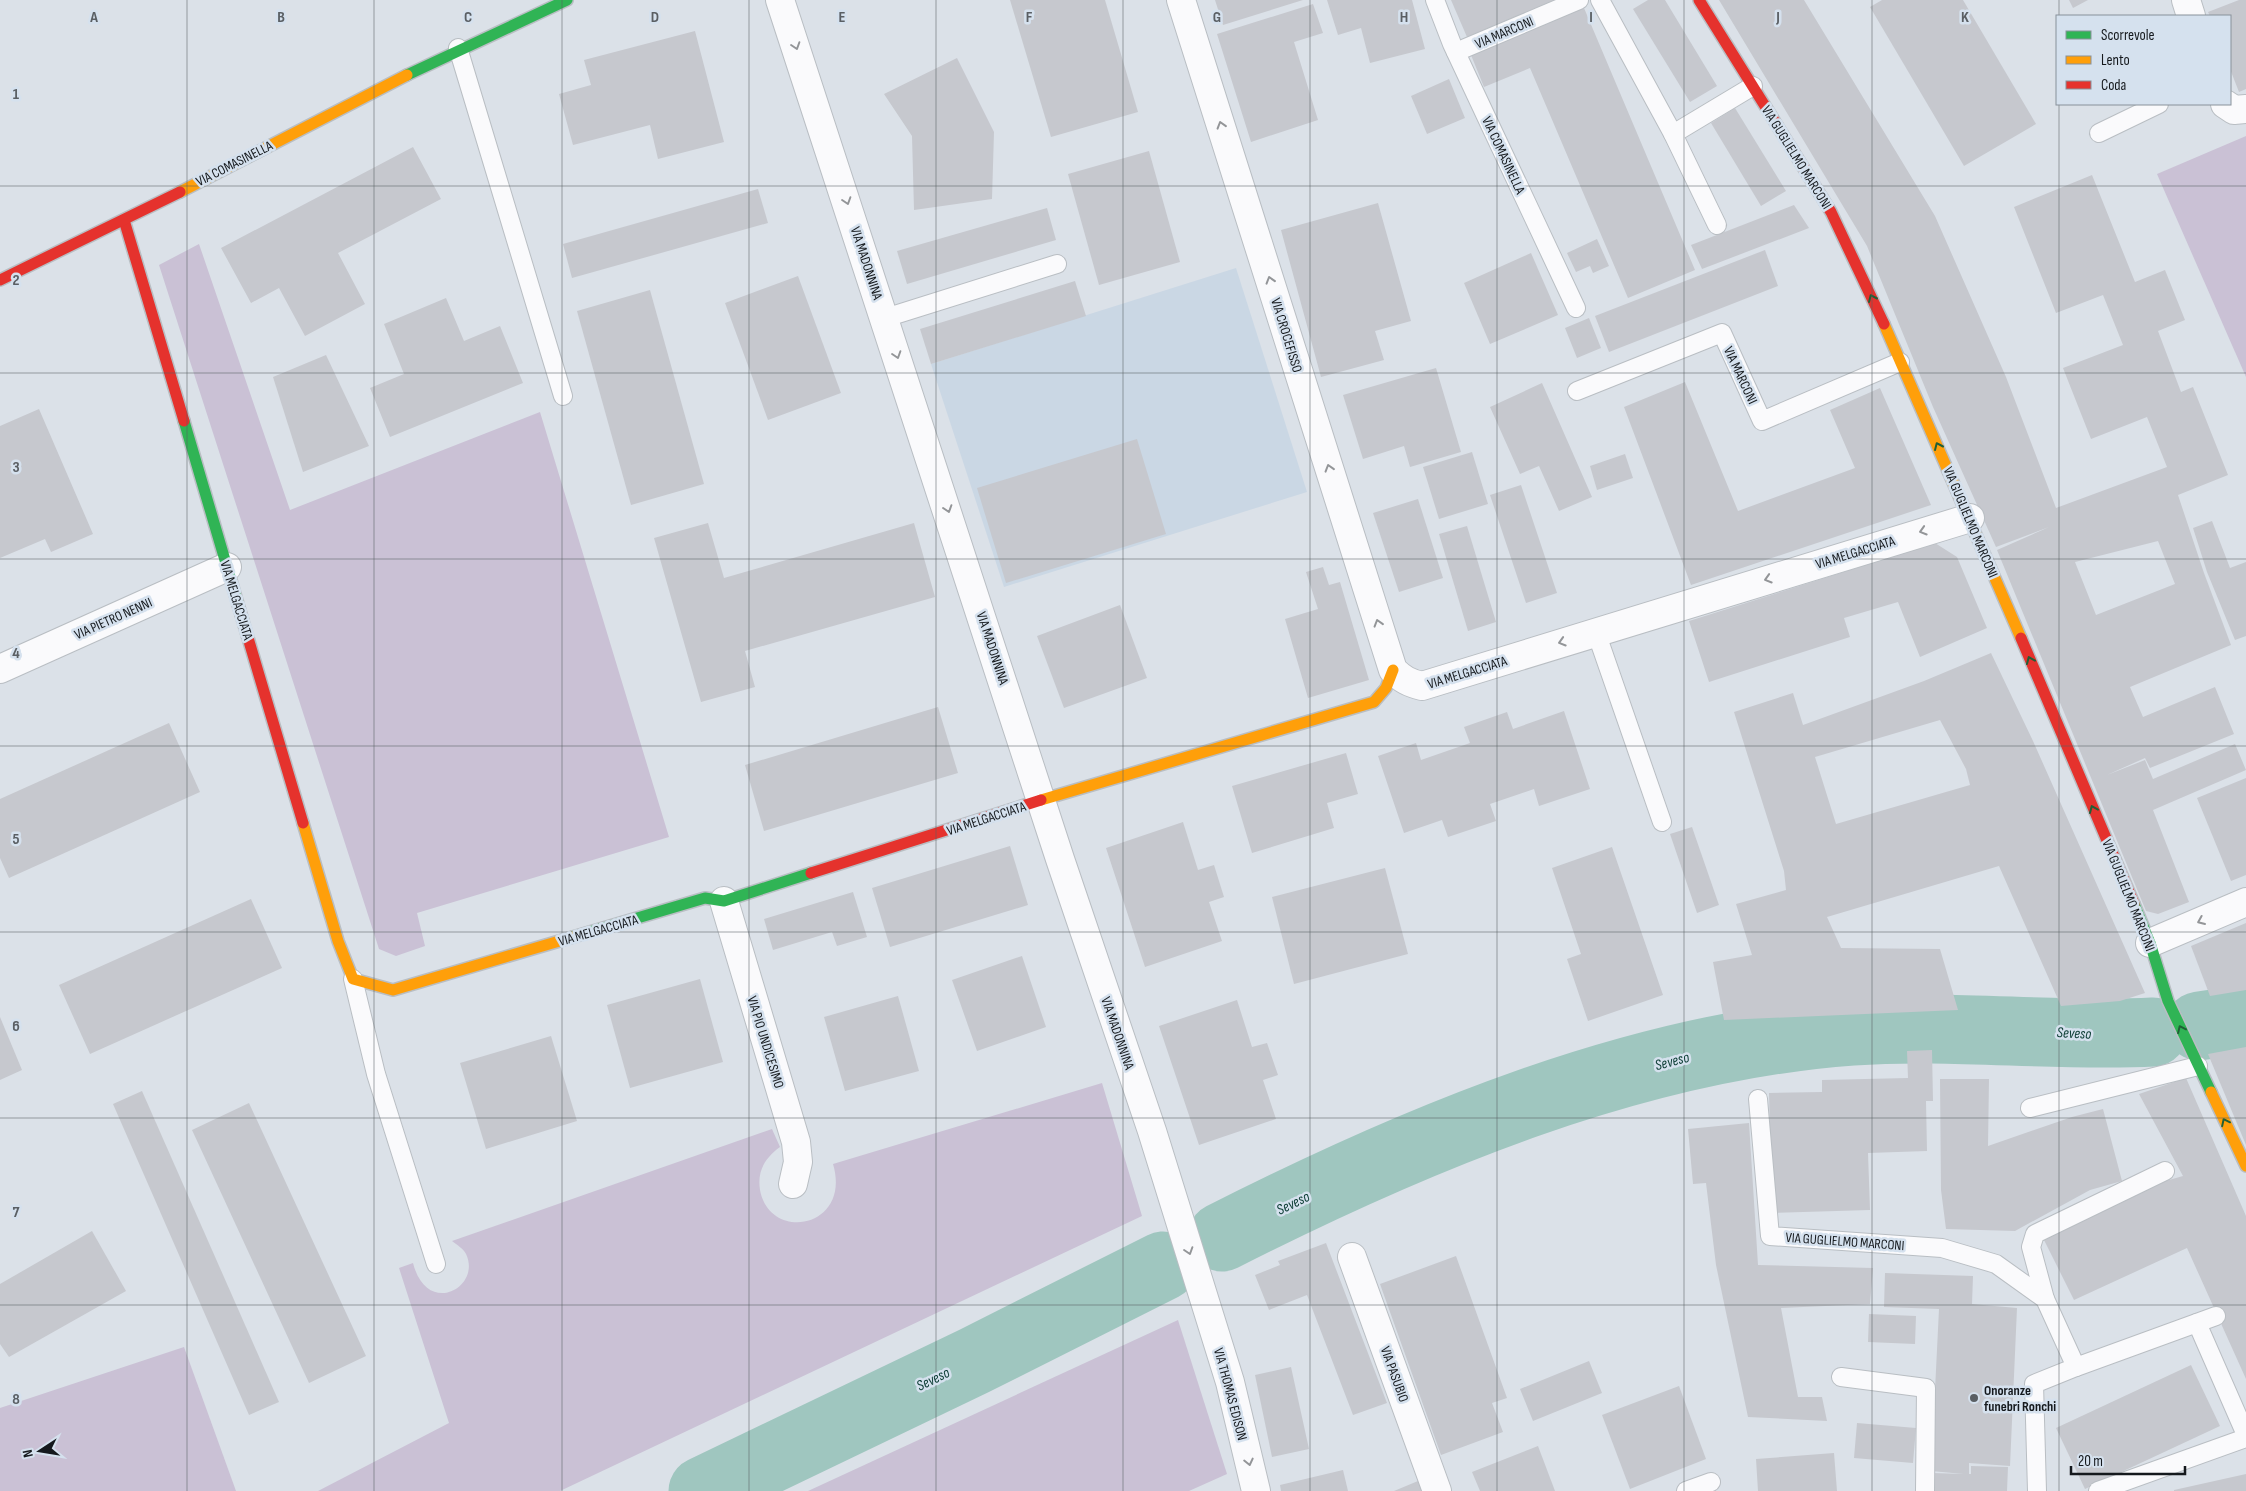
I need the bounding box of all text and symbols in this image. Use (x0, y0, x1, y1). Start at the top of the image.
text: A (89, 8, 98, 27)
text: B (277, 8, 285, 27)
text: C (464, 8, 472, 27)
text: D (651, 8, 659, 27)
text: E (839, 8, 846, 27)
text: F (1026, 8, 1033, 27)
text: G (1213, 8, 1221, 27)
text: H (1400, 8, 1408, 27)
text: I (1589, 8, 1593, 27)
text: J (1775, 8, 1780, 27)
text: K (1961, 8, 1969, 27)
street label: VIA MARCONI (1473, 13, 1536, 52)
legend (2056, 15, 2231, 105)
text: Scorrevole (2101, 26, 2155, 45)
one-way arrow (790, 42, 800, 50)
text: Lento (2101, 51, 2130, 70)
text: Coda (2101, 76, 2127, 95)
text: 1 (13, 85, 20, 104)
street label: VIA GUGLIELMO MARCONI (1758, 102, 1835, 212)
street label: VIA COMASINELLA (1478, 114, 1529, 198)
one-way arrow (1216, 121, 1226, 130)
street label: VIA COMASINELLA (193, 136, 276, 190)
one-way arrow (841, 196, 851, 204)
street label: VIA MADONNINA (847, 225, 887, 303)
text: 2 (12, 271, 20, 290)
one-way arrow (1265, 276, 1275, 285)
one-way arrow (1867, 294, 1878, 303)
street label: VIA CROCEFISSO (1267, 296, 1306, 375)
street label: VIA MARCONI (1720, 344, 1761, 407)
one-way arrow (892, 350, 902, 359)
one-way arrow (1933, 442, 1944, 451)
text: 3 (12, 458, 20, 477)
street label: VIA GUGLIELMO MARCONI (1939, 464, 2002, 580)
one-way arrow (1325, 465, 1335, 473)
one-way arrow (942, 505, 952, 513)
one-way arrow (1919, 526, 1928, 536)
street label: VIA MELGACCIATA (1813, 532, 1898, 573)
street label: VIA MELGACCIATA (216, 558, 257, 643)
one-way arrow (1764, 574, 1772, 584)
street label: VIA PIETRO NENNI (72, 594, 155, 643)
street label: VIA MADONNINA (973, 610, 1013, 688)
one-way arrow (1373, 620, 1383, 628)
one-way arrow (1558, 637, 1567, 647)
text: 4 (12, 644, 20, 663)
street label: VIA MELGACCIATA (1425, 652, 1510, 693)
one-way arrow (2025, 656, 2036, 665)
street label: VIA MELGACCIATA (944, 797, 1029, 839)
one-way arrow (2089, 805, 2100, 814)
text: 5 (12, 830, 20, 849)
street label: VIA GUGLIELMO MARCONI (2098, 837, 2159, 954)
street label: VIA MELGACCIATA (556, 911, 641, 950)
one-way arrow (2197, 915, 2206, 926)
street label: VIA PIO UNDICESIMO (743, 994, 788, 1090)
street label: VIA MADONNINA (1097, 995, 1138, 1073)
text: 6 (12, 1017, 20, 1036)
water label: Seveso (2056, 1023, 2092, 1044)
one-way arrow (2177, 1025, 2187, 1034)
water label: Seveso (1653, 1048, 1691, 1075)
one-way arrow (2221, 1118, 2231, 1127)
water label: Seveso (1273, 1187, 1313, 1220)
text: 7 (13, 1203, 20, 1222)
street label: VIA GUGLIELMO MARCONI (1785, 1229, 1905, 1254)
one-way arrow (1183, 1246, 1193, 1254)
street label: VIA PASUBIO (1377, 1344, 1412, 1404)
street label: VIA THOMAS EDISON (1210, 1346, 1251, 1442)
water label: Seveso (913, 1363, 953, 1396)
place label: Onoranze funebri Ronchi (1984, 1382, 2056, 1415)
text: 8 (12, 1390, 20, 1409)
marker: Onoranze funebri Ronchi (1968, 1392, 1980, 1404)
north arrow (15, 1426, 65, 1476)
scale bar (2071, 1444, 2185, 1476)
text: N (19, 1448, 37, 1459)
text: 20 m (2078, 1452, 2103, 1471)
one-way arrow (1243, 1457, 1254, 1466)

